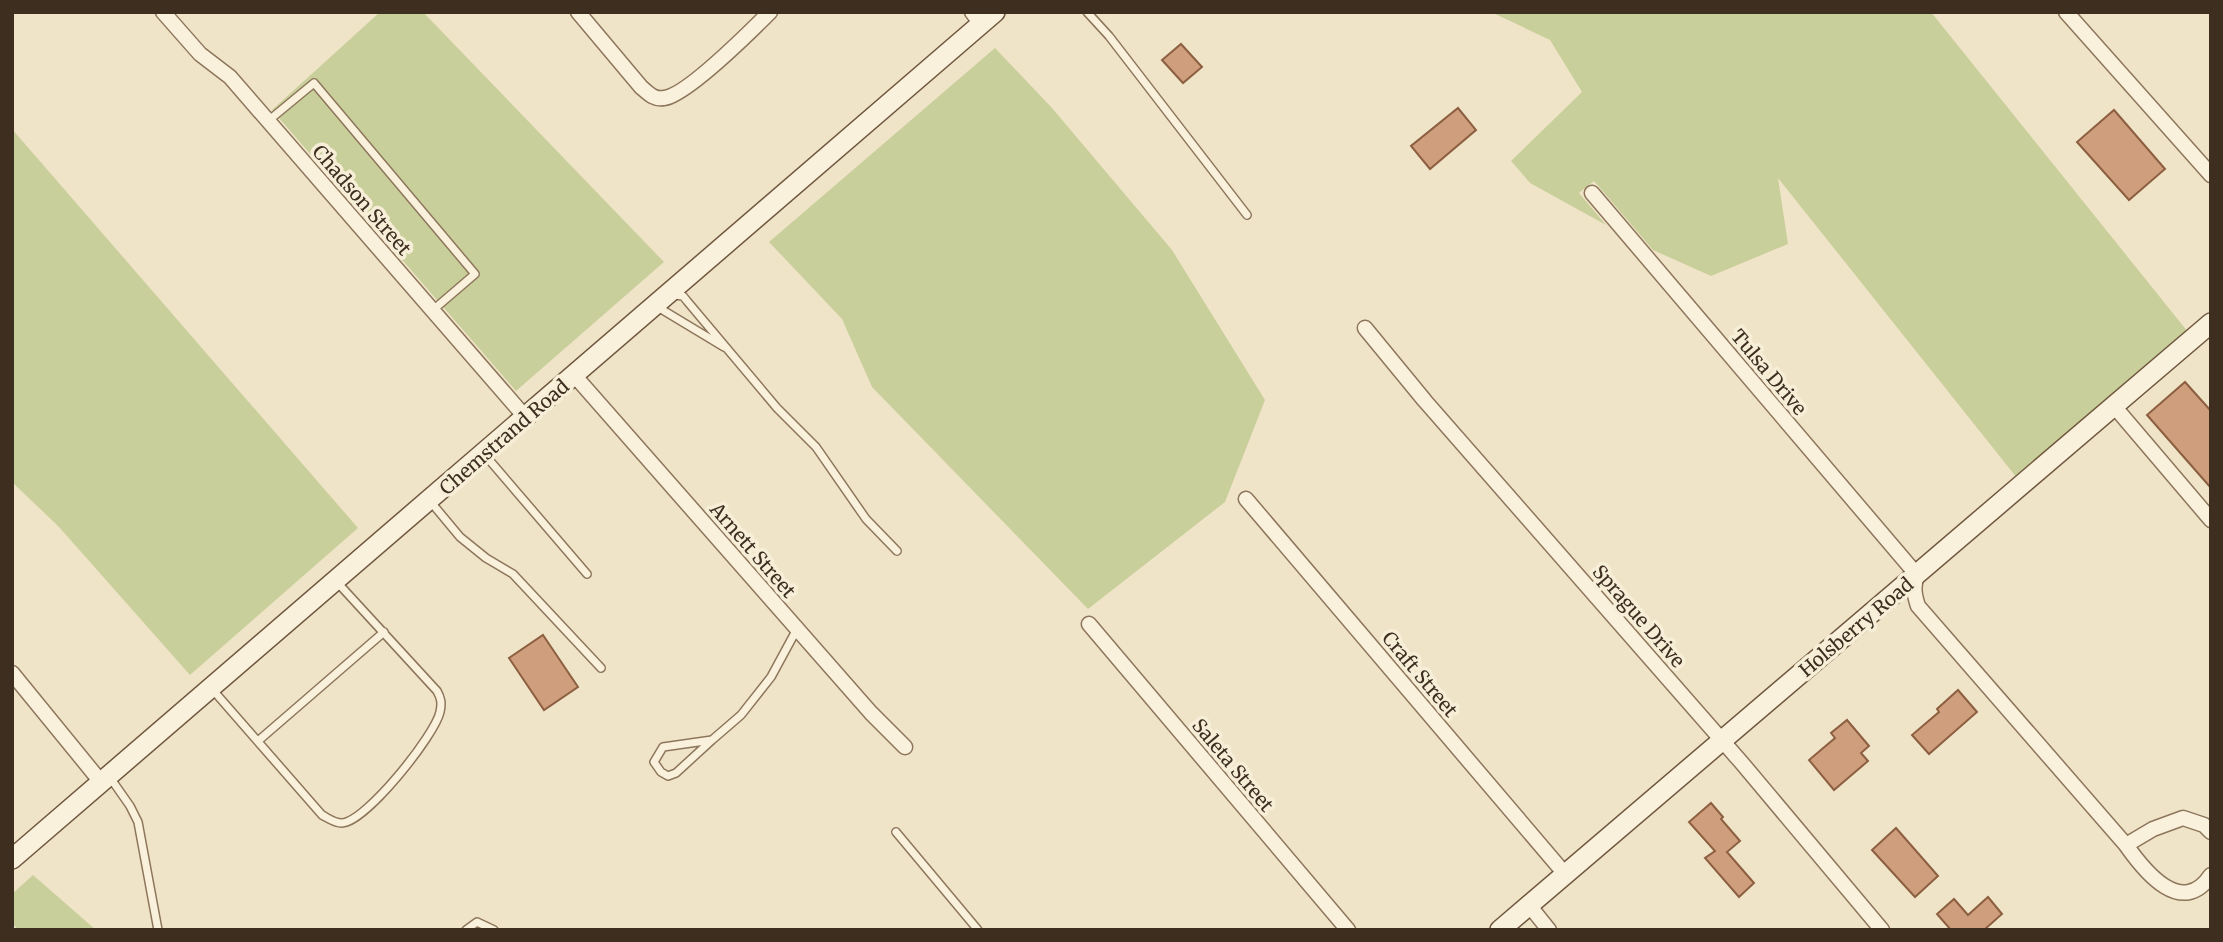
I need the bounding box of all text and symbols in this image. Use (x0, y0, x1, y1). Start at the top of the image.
street label: Chadson Street (307, 140, 417, 261)
street label: Tulsa Drive (1726, 324, 1812, 420)
street label: Chemstrand Road (434, 374, 574, 500)
street label: Arnett Street (704, 497, 801, 603)
street label: Sprague Drive (1588, 560, 1690, 672)
street label: Holsberry Road (1794, 572, 1918, 682)
street label: Craft Street (1377, 626, 1463, 722)
street label: Saleta Street (1187, 713, 1279, 817)

